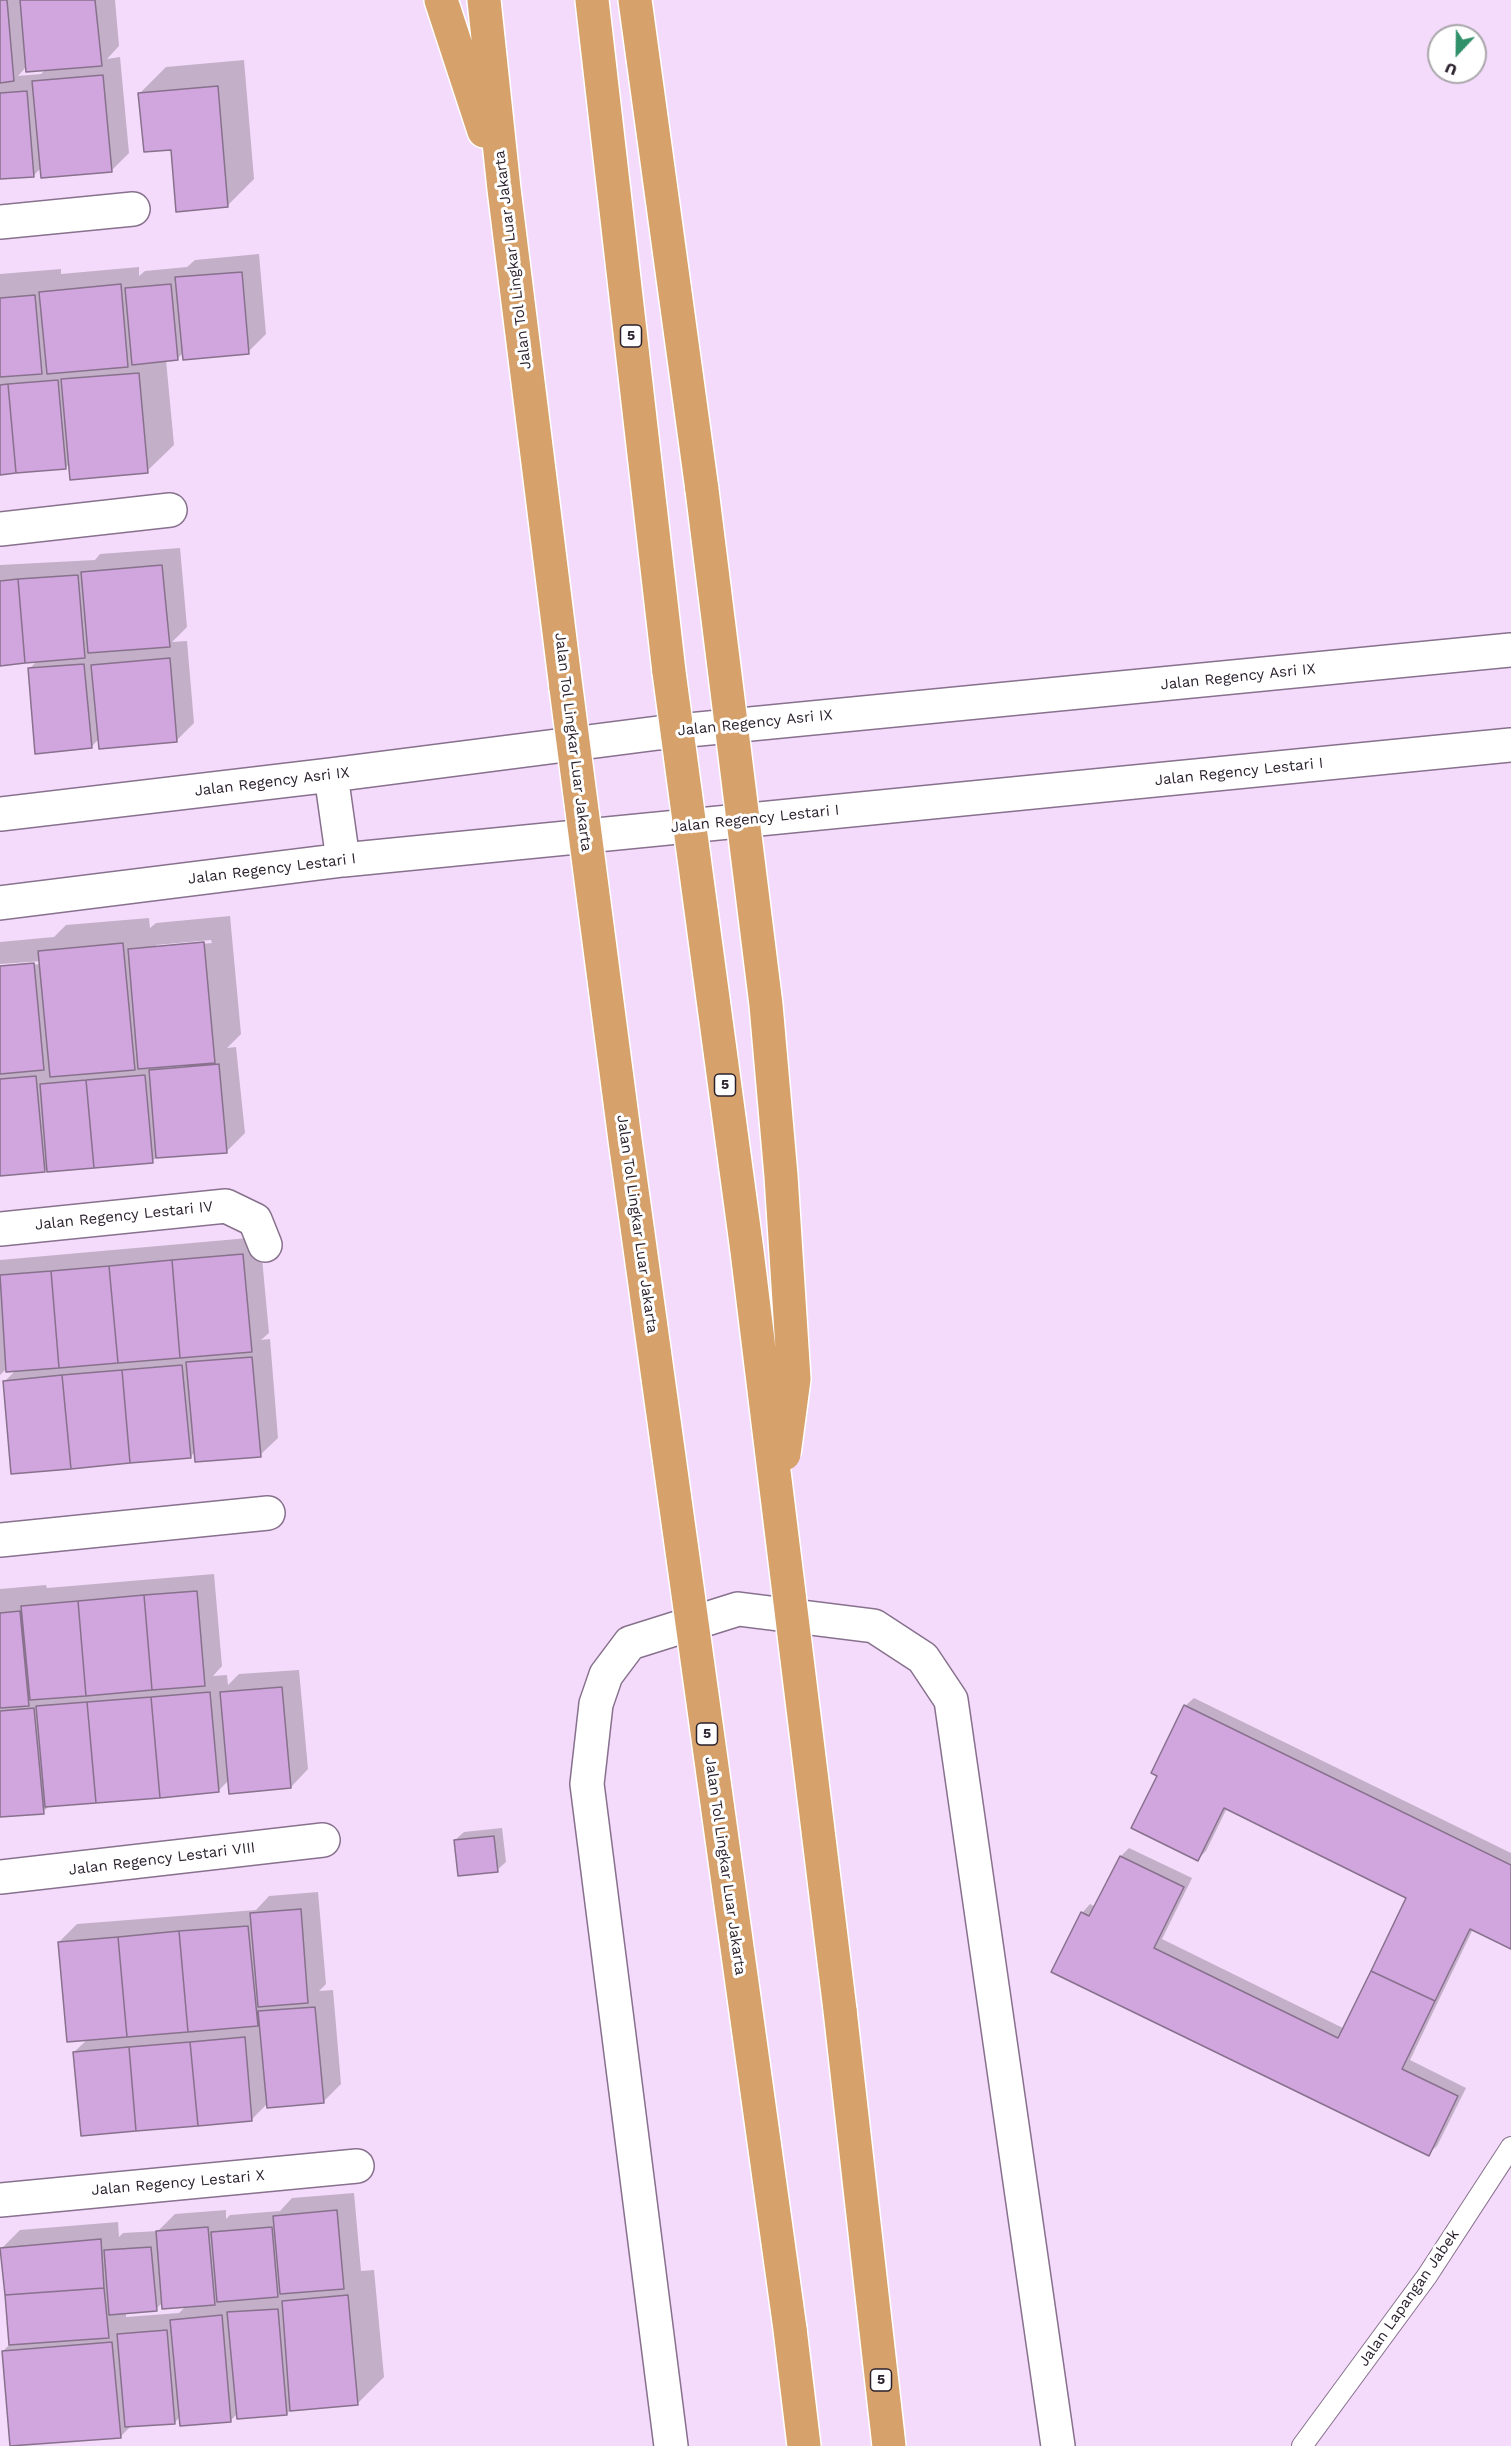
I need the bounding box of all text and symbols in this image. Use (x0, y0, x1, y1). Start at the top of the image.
north arrow (1427, 24, 1487, 84)
text: U (1442, 58, 1460, 80)
street label: Jalan Tol Lingkar Luar Jakarta (491, 150, 535, 370)
road number: 5 (620, 325, 642, 347)
street label: Jalan Tol Lingkar Luar Jakarta (551, 632, 595, 852)
street label: Jalan Regency Asri IX (1160, 660, 1316, 694)
street label: Jalan Regency Asri IX (677, 706, 833, 740)
street label: Jalan Regency Lestari I (1154, 754, 1324, 790)
street label: Jalan Regency Asri IX (194, 764, 350, 800)
street label: Jalan Regency Lestari I (670, 801, 840, 837)
street label: Jalan Regency Lestari I (187, 850, 357, 888)
road number: 5 (714, 1074, 736, 1096)
street label: Jalan Tol Lingkar Luar Jakarta (613, 1114, 661, 1334)
street label: Jalan Regency Lestari IV (34, 1198, 214, 1234)
road number: 5 (696, 1723, 718, 1745)
street label: Jalan Tol Lingkar Luar Jakarta (701, 1756, 749, 1976)
street label: Jalan Regency Lestari VIII (68, 1839, 256, 1879)
street label: Jalan Regency Lestari X (91, 2166, 265, 2200)
street label: Jalan Lapangan Jabek (1355, 2226, 1463, 2370)
road number: 5 (870, 2369, 892, 2391)

